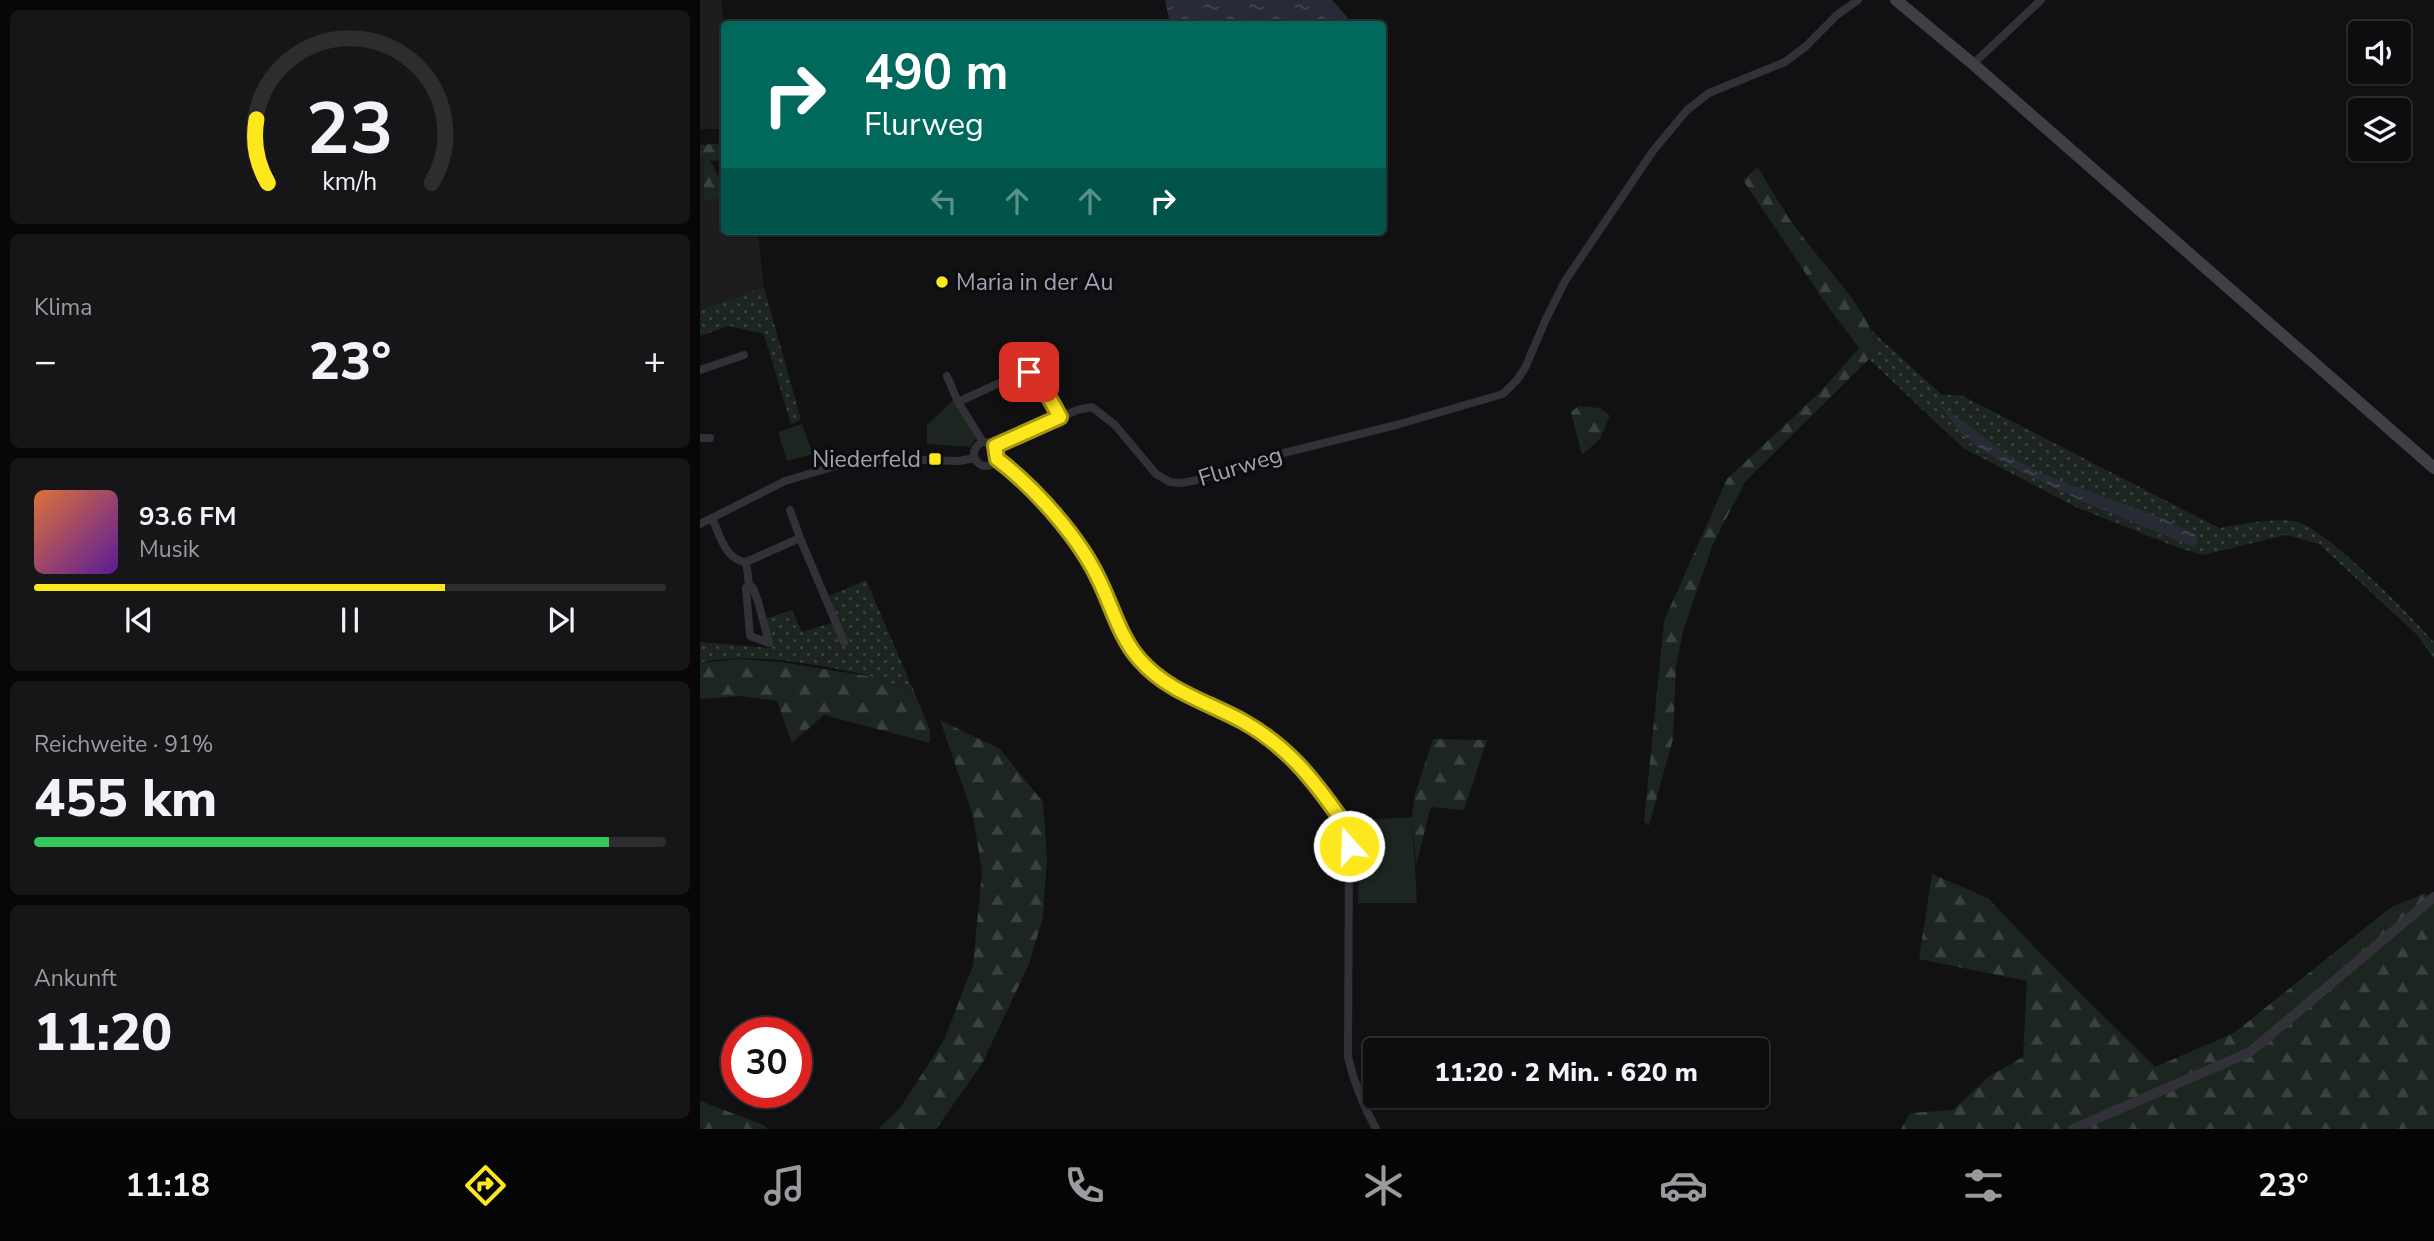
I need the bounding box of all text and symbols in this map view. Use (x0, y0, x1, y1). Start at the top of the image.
map controls (2348, 21, 2411, 161)
button: sound (2348, 21, 2411, 84)
text: 490 m (864, 39, 1008, 106)
icon: right (749, 49, 840, 140)
text: 23 (306, 79, 394, 179)
button: layers (2348, 98, 2411, 161)
text: Flurweg (864, 103, 984, 146)
text: km/h (322, 165, 378, 199)
icon: left (925, 182, 963, 220)
icon: ahead (998, 182, 1036, 220)
icon: ahead (1071, 182, 1109, 220)
icon: right (1144, 182, 1182, 220)
place label: Maria in der Au (956, 267, 1113, 298)
marker: Maria in der Au (934, 274, 950, 290)
text: Klima (34, 292, 92, 323)
text: 23° (309, 326, 391, 397)
text: − (34, 336, 57, 387)
text: + (643, 336, 666, 387)
pin (999, 342, 1059, 402)
icon: arrive (1010, 353, 1048, 391)
street label: Flurweg (1194, 439, 1286, 494)
place label: Niederfeld (812, 444, 921, 475)
marker: Niederfeld (927, 451, 943, 467)
text: 93.6 FM (139, 499, 236, 534)
text: Musik (139, 534, 199, 565)
icon: previous (120, 601, 158, 639)
icon: pause (331, 601, 369, 639)
icon: next (542, 601, 580, 639)
text: Reichweite · 91% (34, 729, 213, 760)
text: 455 km (34, 763, 217, 834)
position arrow (1312, 809, 1386, 883)
text: Ankunft (34, 963, 116, 994)
text: 11:20 (34, 997, 172, 1068)
speed limit sign: 30 (721, 1017, 812, 1108)
text: 11:20 · 2 Min. · 620 m (1434, 1055, 1698, 1090)
icon: directions (461, 1161, 510, 1210)
icon: music (760, 1161, 809, 1210)
icon: phone (1060, 1161, 1109, 1210)
icon: climate (1359, 1161, 1408, 1210)
icon: car (1659, 1161, 1708, 1210)
icon: filters (1959, 1161, 2008, 1210)
text: 11:18 (125, 1164, 210, 1207)
text: 23° (2258, 1164, 2309, 1207)

